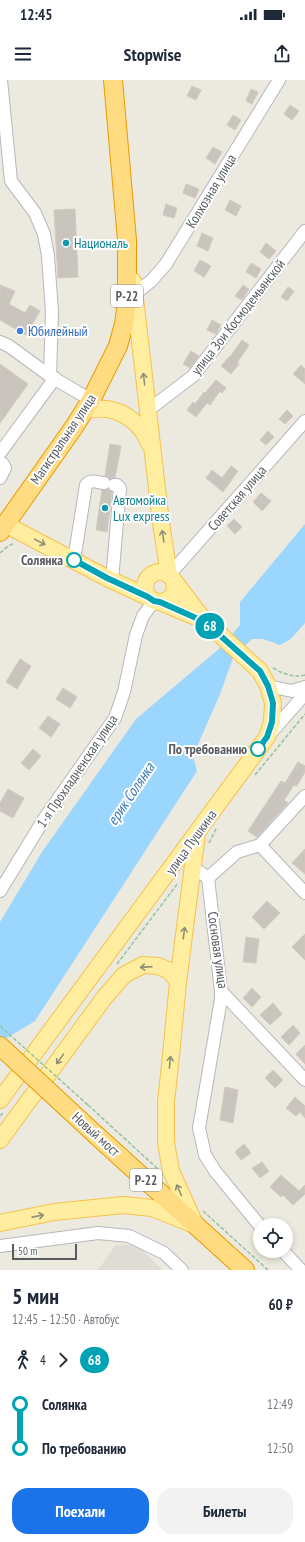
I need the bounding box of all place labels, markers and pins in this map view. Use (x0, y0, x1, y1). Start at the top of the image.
place label: Националь (74, 234, 128, 252)
marker: Националь (61, 238, 71, 248)
place label: Юбилейный (28, 322, 88, 340)
marker: Юбилейный (15, 326, 25, 336)
place label: Автомойка Lux express (113, 491, 170, 525)
marker: Автомойка Lux express (100, 503, 110, 513)
place label: Солянка (21, 551, 63, 569)
marker: Солянка (66, 552, 82, 568)
place label: По требованию (169, 740, 247, 758)
marker: По требованию (250, 741, 266, 757)

